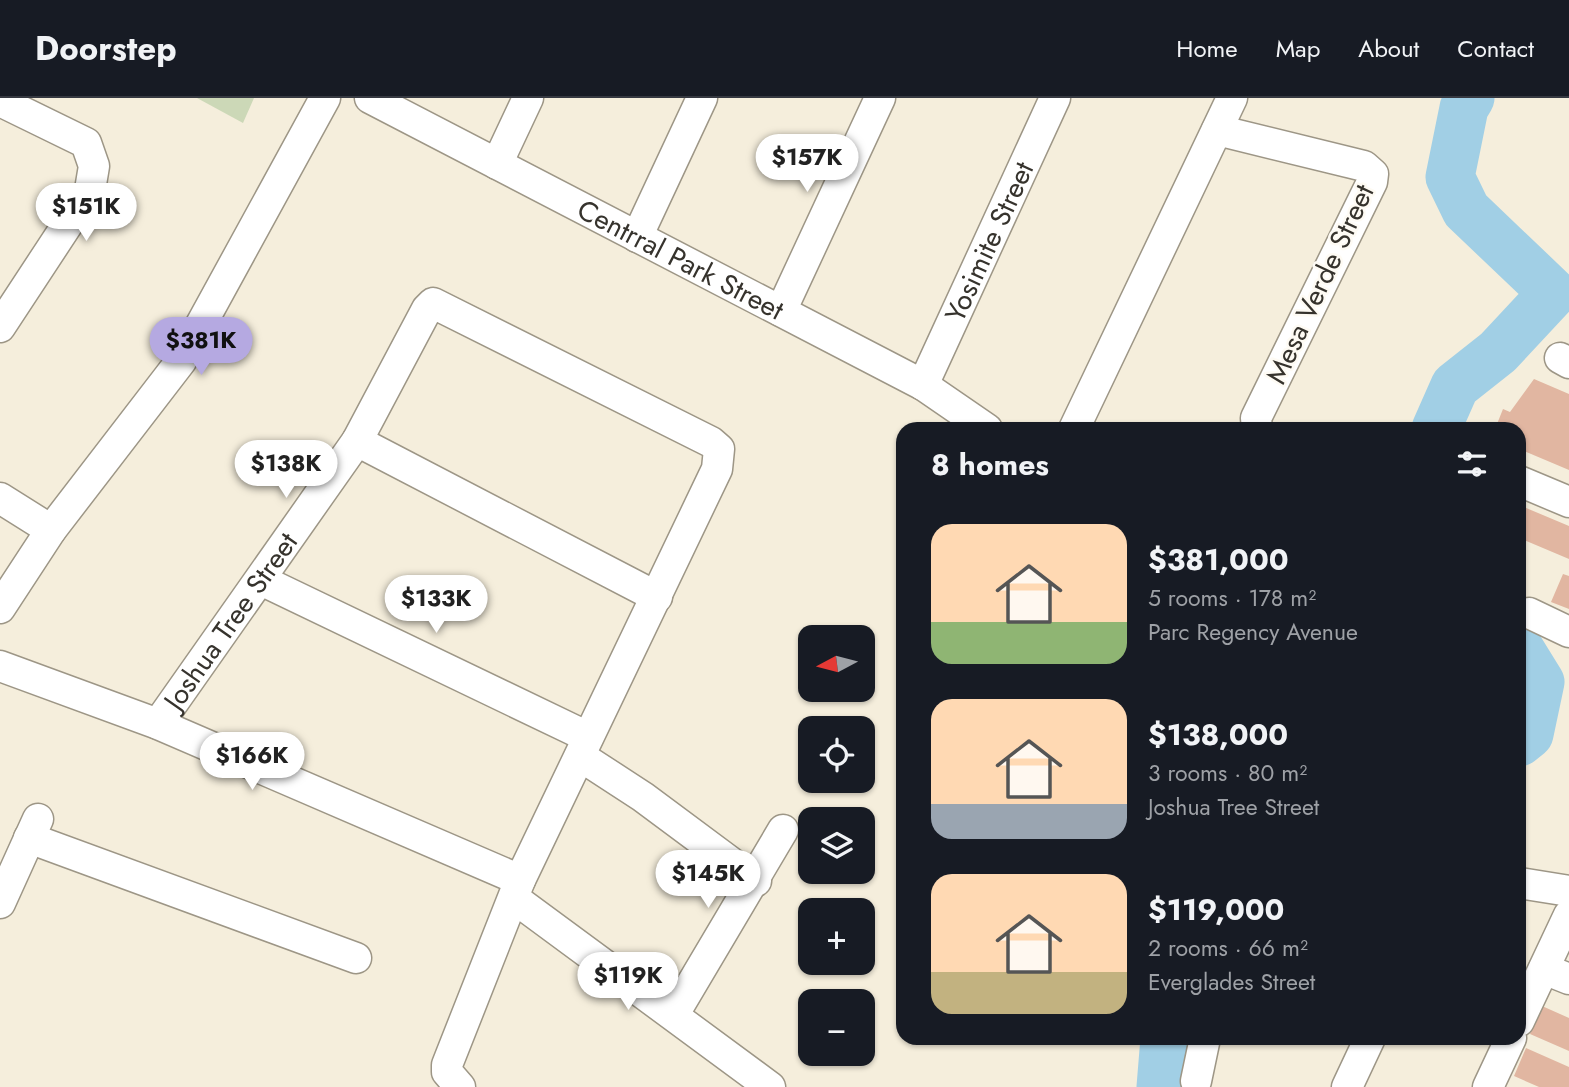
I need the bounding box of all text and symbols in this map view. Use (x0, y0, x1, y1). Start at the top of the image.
text: Doorstep (35, 25, 177, 72)
text: Home (1176, 31, 1238, 66)
text: Map (1276, 31, 1320, 66)
text: About (1358, 31, 1419, 66)
text: Contact (1457, 31, 1534, 66)
pin: $157K (758, 134, 856, 194)
text: $157K (772, 140, 842, 174)
street label: Yosimite Street (934, 154, 1044, 328)
street label: Mesa Verde Street (1256, 177, 1384, 391)
pin: $151K (37, 184, 135, 243)
text: $151K (52, 189, 120, 223)
street label: Centrral Park Street (570, 189, 791, 330)
pin: $381K (152, 317, 250, 377)
text: $381K (166, 323, 236, 357)
pin: $138K (237, 440, 335, 500)
text: 8 homes (931, 443, 1049, 486)
icon: filters (1453, 445, 1491, 483)
text: $138K (251, 446, 321, 480)
street label: Joshua Tree Street (151, 524, 307, 721)
text: $381,000 (1148, 538, 1289, 581)
icon: home (987, 552, 1071, 636)
pin: $133K (387, 575, 485, 635)
text: $133K (401, 581, 471, 615)
text: 5 rooms · 178 m² (1148, 581, 1316, 615)
text: Parc Regency Avenue (1148, 615, 1358, 649)
north arrow (798, 625, 875, 702)
map controls (798, 625, 875, 1066)
text: $138,000 (1148, 713, 1288, 756)
button: locate (798, 716, 875, 793)
icon: home (987, 727, 1071, 811)
pin: $166K (203, 732, 301, 792)
text: $166K (216, 738, 288, 772)
text: 3 rooms · 80 m² (1148, 756, 1307, 790)
text: Joshua Tree Street (1148, 790, 1319, 824)
button: layers (798, 807, 875, 884)
pin: $145K (659, 850, 757, 910)
text: $145K (672, 856, 744, 890)
text: $119,000 (1148, 888, 1284, 931)
button: + (798, 898, 875, 975)
icon: home (987, 902, 1071, 986)
text: 2 rooms · 66 m² (1148, 931, 1308, 965)
pin: $119K (579, 953, 677, 1012)
text: $119K (593, 958, 663, 992)
text: Everglades Street (1148, 965, 1315, 999)
button: − (798, 989, 875, 1066)

